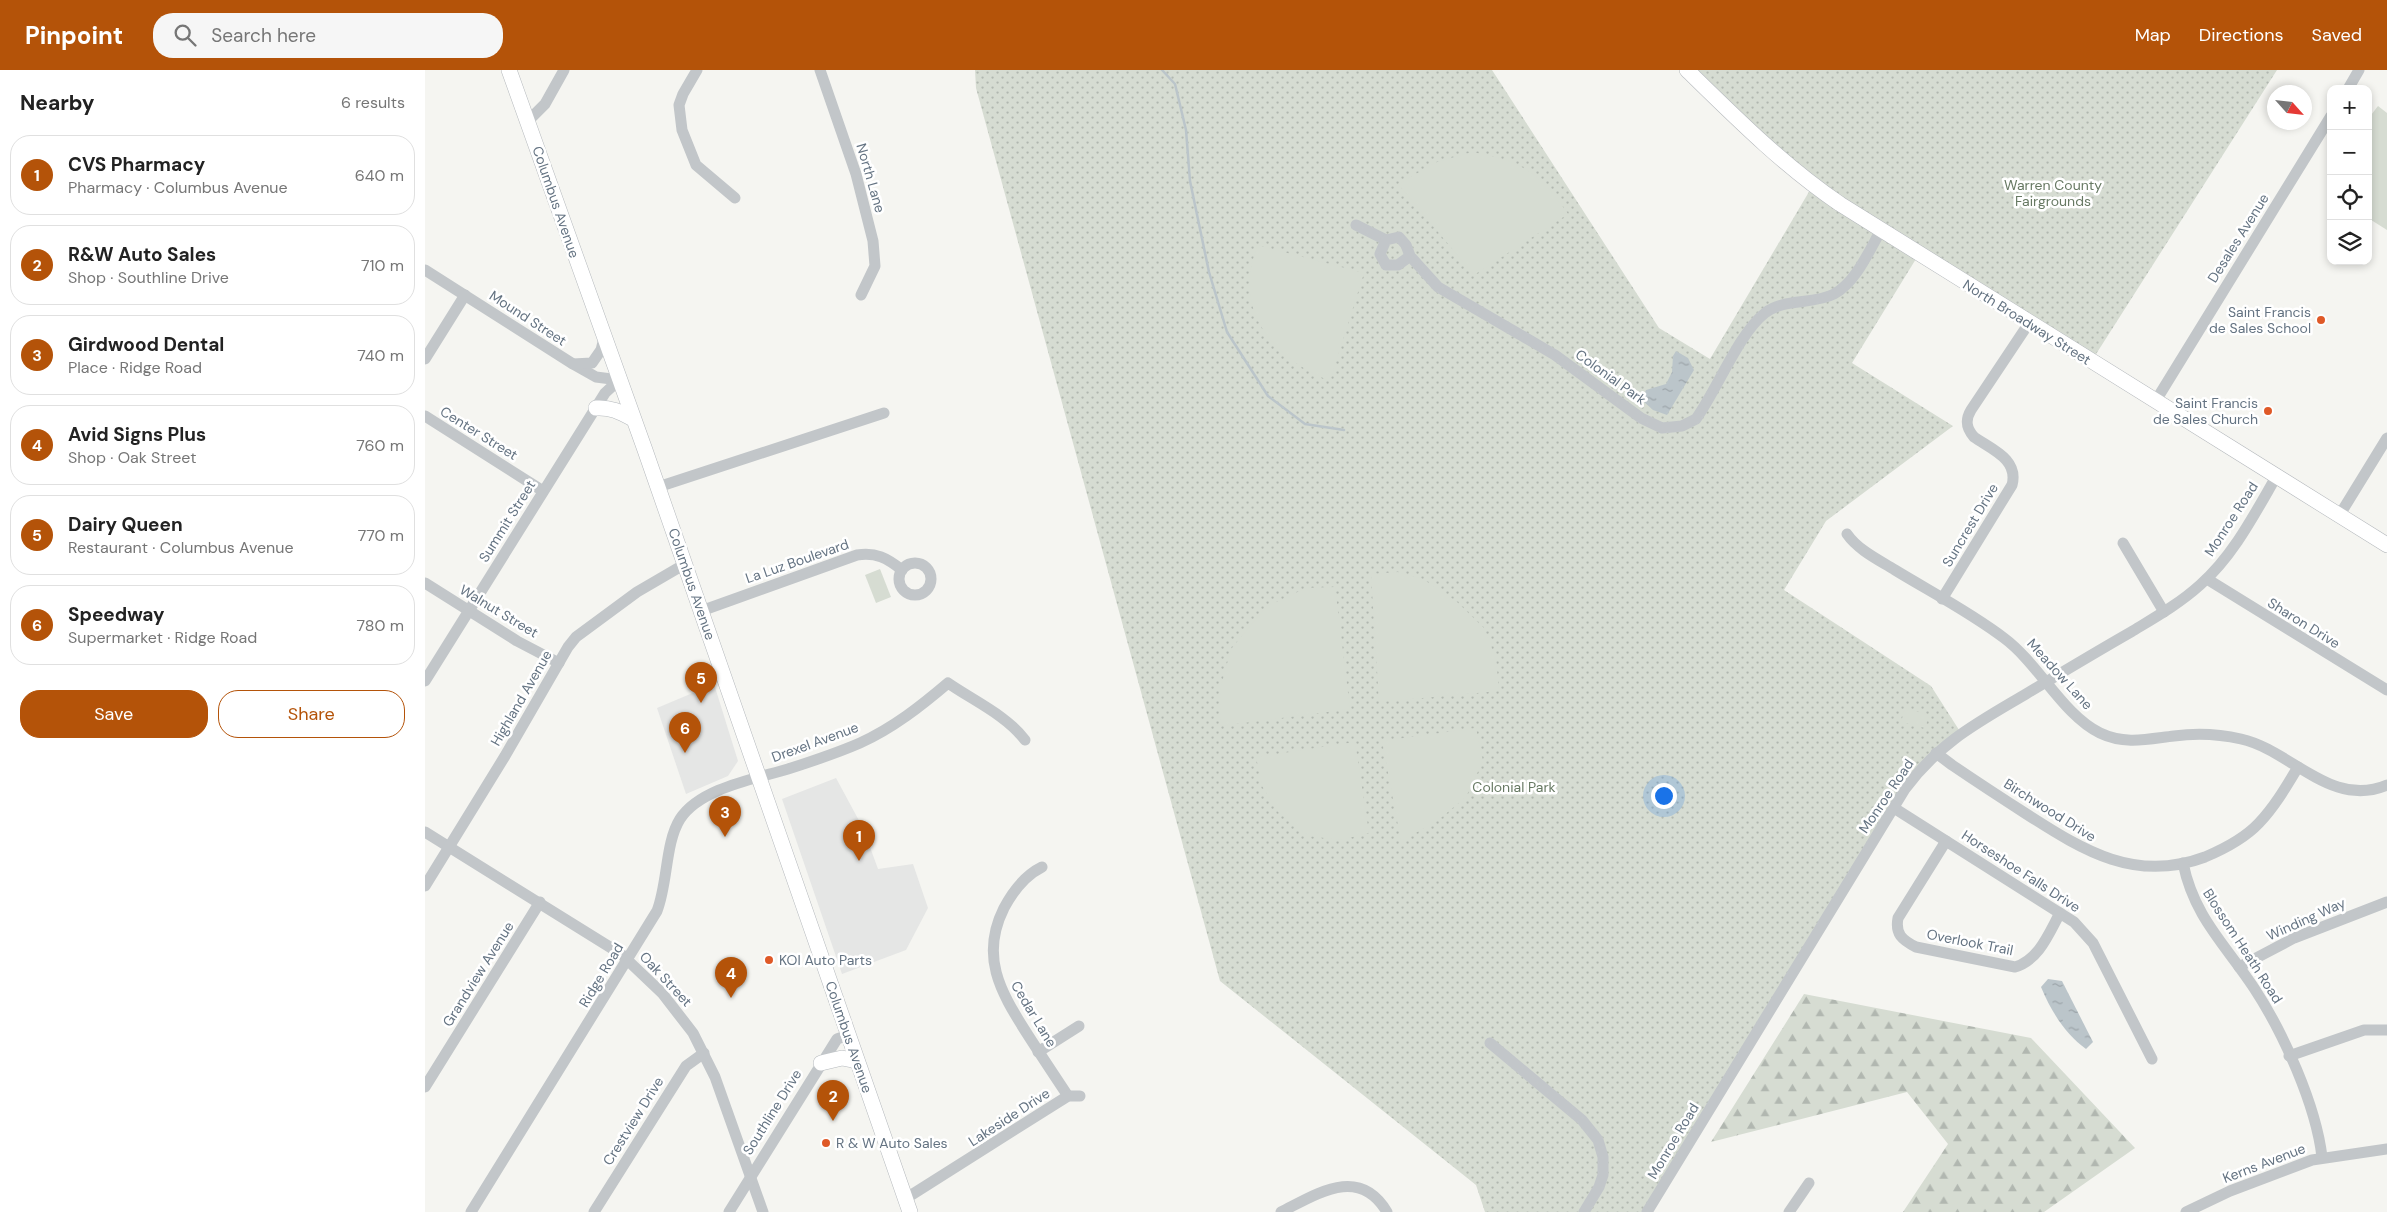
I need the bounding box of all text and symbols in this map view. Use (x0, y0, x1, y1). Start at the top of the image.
search box (153, 13, 503, 58)
text: Pinpoint (25, 20, 123, 51)
icon: search (171, 21, 199, 49)
text: Search here (211, 23, 316, 48)
text: Map (2135, 23, 2171, 47)
text: Directions (2199, 23, 2284, 47)
text: Saved (2312, 23, 2362, 47)
north arrow (2267, 85, 2312, 130)
map controls (2327, 85, 2372, 265)
button: + (2327, 85, 2372, 130)
text: Nearby (20, 89, 94, 117)
text: 6 results (341, 92, 405, 113)
button: − (2327, 130, 2372, 175)
street label: North Lane (853, 141, 890, 215)
street label: Columbus Avenue (528, 144, 584, 260)
text: CVS Pharmacy (68, 152, 205, 177)
text: 1 (34, 165, 40, 186)
text: 640 m (355, 165, 404, 186)
button: locate (2327, 175, 2372, 220)
park label: Warren County Fairgrounds (2004, 176, 2102, 210)
text: Pharmacy · Columbus Avenue (68, 177, 288, 198)
street label: Desales Avenue (2203, 190, 2273, 286)
button: layers (2327, 220, 2372, 265)
text: R&W Auto Sales (68, 242, 216, 267)
text: 2 (32, 255, 42, 276)
text: 710 m (361, 255, 404, 276)
text: Shop · Southline Drive (68, 267, 229, 288)
street label: North Broadway Street (1960, 275, 2094, 369)
street label: Mound Street (486, 286, 570, 350)
place label: Saint Francis de Sales School (2209, 303, 2311, 337)
marker: Saint Francis de Sales School (2315, 314, 2327, 326)
text: Girdwood Dental (68, 332, 224, 357)
text: 3 (32, 345, 42, 366)
text: 740 m (357, 345, 404, 366)
street label: Colonial Park (1572, 345, 1650, 409)
text: Place · Ridge Road (68, 357, 202, 378)
place label: Saint Francis de Sales Church (2153, 394, 2258, 428)
street label: Center Street (437, 402, 521, 464)
marker: Saint Francis de Sales Church (2262, 405, 2274, 417)
text: Avid Signs Plus (68, 422, 206, 447)
text: 4 (32, 435, 42, 456)
text: 760 m (356, 435, 404, 456)
text: Shop · Oak Street (68, 447, 196, 468)
street label: Summit Street (475, 477, 539, 565)
street label: Monroe Road (2200, 478, 2262, 560)
street label: Suncrest Drive (1938, 480, 2002, 570)
text: Dairy Queen (68, 512, 183, 537)
text: 5 (32, 525, 42, 546)
text: 770 m (358, 525, 404, 546)
street label: Columbus Avenue (664, 526, 720, 642)
street label: La Luz Boulevard (743, 535, 851, 587)
text: Restaurant · Columbus Avenue (68, 537, 294, 558)
street label: Walnut Street (456, 580, 542, 642)
street label: Sharon Drive (2264, 594, 2344, 652)
text: Speedway (68, 602, 165, 627)
text: 6 (32, 615, 42, 636)
text: 780 m (357, 615, 404, 636)
text: Supermarket · Ridge Road (68, 627, 257, 648)
street label: Meadow Lane (2023, 635, 2097, 713)
street label: Highland Avenue (486, 647, 556, 749)
pin: 5 (685, 662, 717, 703)
button: Save (20, 690, 208, 738)
button: Share (218, 690, 405, 738)
pin: 6 (669, 712, 701, 753)
street label: Drexel Avenue (769, 718, 861, 766)
street label: Monroe Road (1855, 755, 1917, 837)
street label: Birchwood Drive (2001, 774, 2100, 846)
park label: Colonial Park (1472, 778, 1556, 796)
your location (1651, 783, 1677, 809)
pin: 3 (709, 796, 741, 837)
pin: 1 (843, 820, 875, 861)
street label: Horseshoe Falls Drive (1958, 826, 2084, 916)
street label: Blossom Heath Road (2199, 885, 2287, 1007)
street label: Winding Way (2264, 893, 2349, 944)
street label: Grandview Avenue (438, 918, 518, 1030)
street label: Overlook Trail (1925, 925, 2015, 959)
street label: Ridge Road (575, 939, 627, 1011)
street label: Oak Street (636, 948, 696, 1010)
place label: KOI Auto Parts (779, 951, 872, 969)
marker: KOI Auto Parts (763, 954, 775, 966)
pin: 4 (715, 957, 747, 998)
street label: Cedar Lane (1007, 978, 1061, 1051)
street label: Columbus Avenue (821, 979, 877, 1095)
street label: Southline Drive (739, 1066, 805, 1158)
street label: Crestview Drive (599, 1073, 667, 1169)
pin: 2 (817, 1080, 849, 1121)
street label: Lakeside Drive (965, 1084, 1053, 1150)
street label: Monroe Road (1643, 1100, 1703, 1182)
place label: R & W Auto Sales (836, 1134, 948, 1152)
marker: R & W Auto Sales (820, 1137, 832, 1149)
street label: Kerns Avenue (2220, 1139, 2308, 1187)

